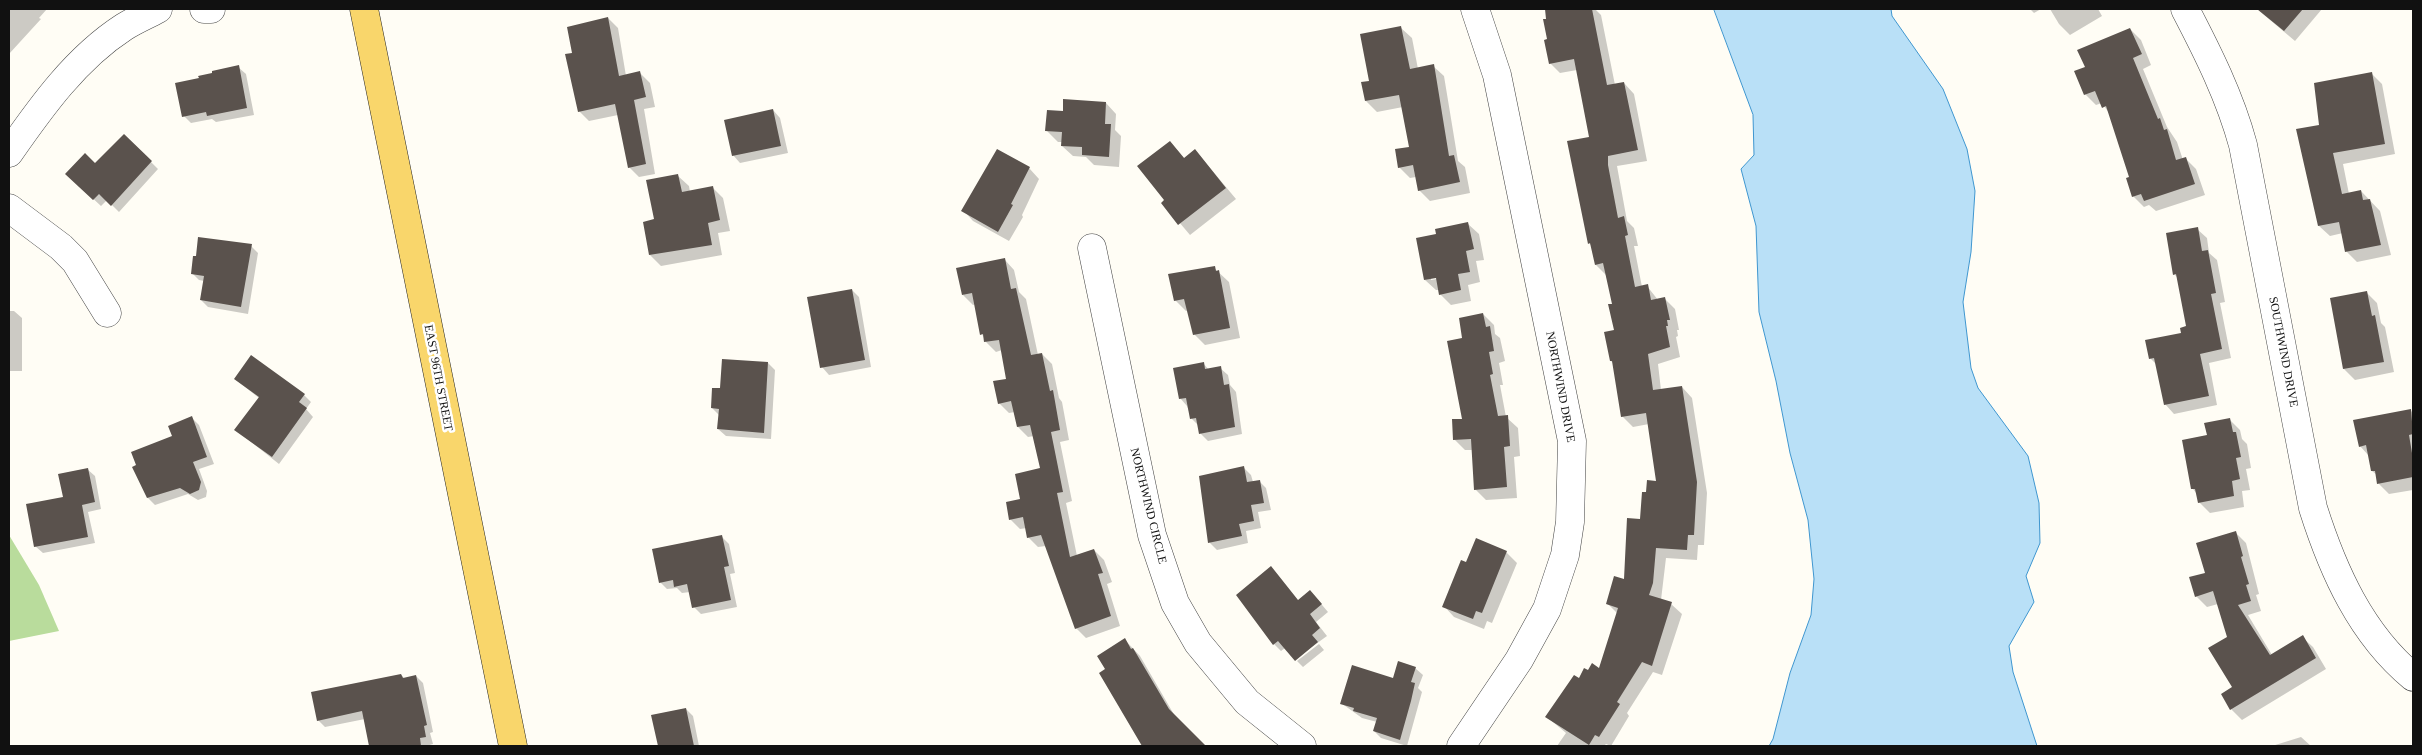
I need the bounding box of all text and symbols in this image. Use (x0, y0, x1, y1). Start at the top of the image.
street label: SOUTHWIND DRIVE (2265, 295, 2301, 409)
street label: EAST 96TH STREET (421, 324, 455, 432)
street label: NORTHWIND DRIVE (1542, 330, 1578, 444)
street label: NORTHWIND CIRCLE (1127, 447, 1169, 565)

